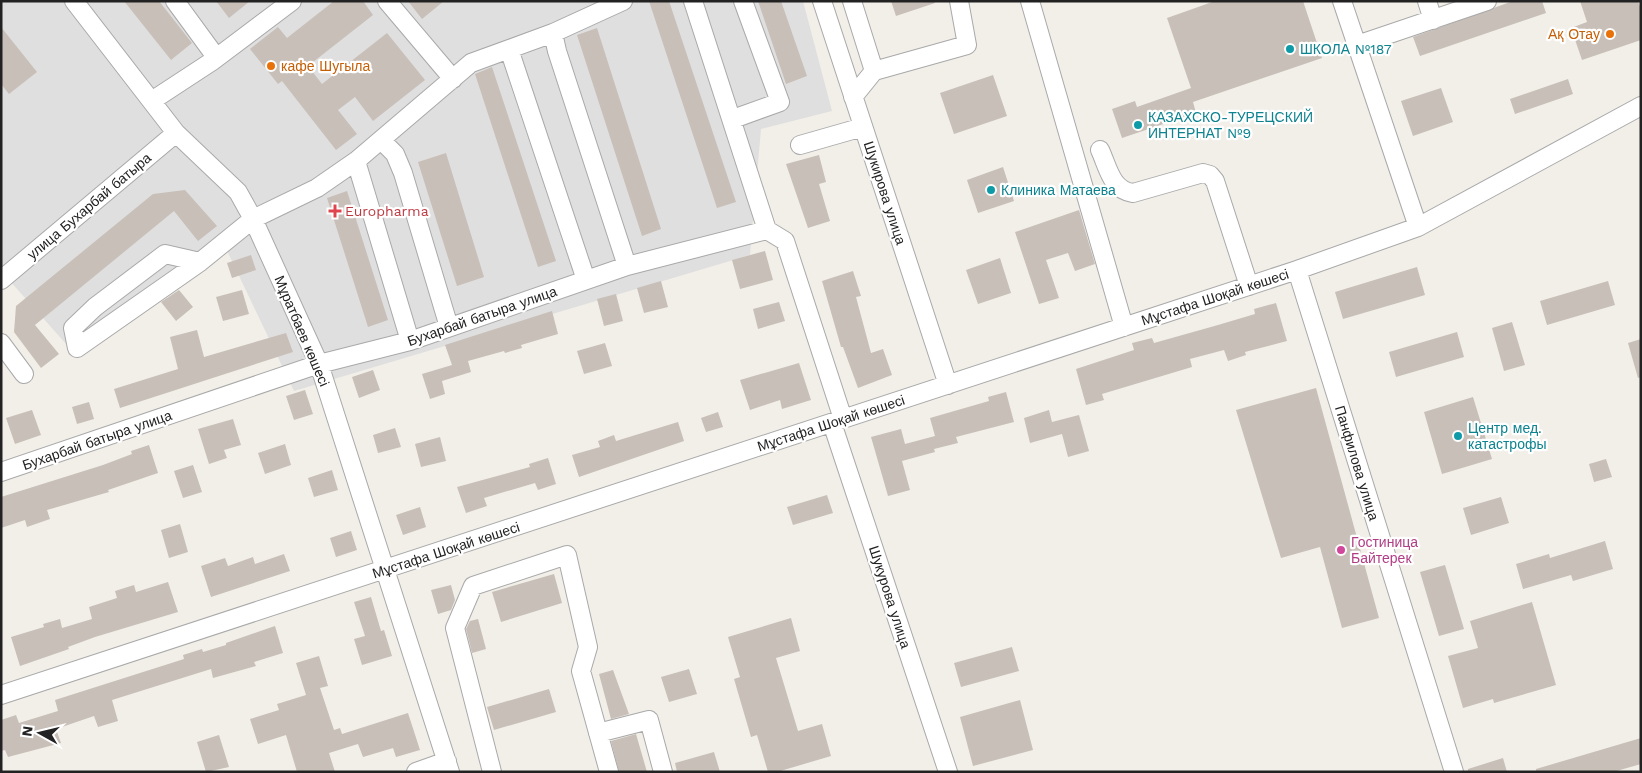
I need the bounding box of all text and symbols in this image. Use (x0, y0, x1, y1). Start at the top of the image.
place label: Ақ Отау (1548, 26, 1600, 42)
marker: Ақ Отау (1604, 28, 1616, 40)
place label: ШКОЛА №187 (1300, 41, 1392, 57)
marker: ШКОЛА №187 (1284, 43, 1296, 55)
place label: кафе Шугыла (281, 58, 370, 74)
marker: кафе Шугыла (265, 60, 277, 72)
place label: КАЗАХСКО-ТУРЕЦСКИЙ ИНТЕРНАТ №9 (1148, 108, 1313, 141)
marker: КАЗАХСКО-ТУРЕЦСКИЙ ИНТЕРНАТ №9 (1132, 119, 1144, 131)
street label: Шукирова улица (861, 139, 909, 247)
street label: улица Бухарбай батыра (24, 149, 154, 263)
place label: Клиника Матаева (1001, 182, 1116, 198)
marker: Клиника Матаева (985, 184, 997, 196)
place label: Europharma (345, 203, 429, 219)
marker: Europharma (329, 205, 341, 217)
street label: Мұстафа Шоқай көшесі (1139, 266, 1291, 328)
street label: Мұратбаев көшесі (271, 273, 333, 389)
street label: Бухарбай батыра улица (405, 283, 559, 349)
street label: Мұстафа Шоқай көшесі (755, 392, 907, 454)
street label: Панфилова улица (1332, 404, 1382, 523)
street label: Бухарбай батыра улица (20, 407, 174, 473)
place label: Центр мед. катастрофы (1468, 420, 1547, 452)
marker: Центр мед. катастрофы (1452, 430, 1464, 442)
street label: Мұстафа Шоқай көшесі (370, 519, 522, 581)
place label: Гостиница Байтерек (1351, 534, 1418, 566)
street label: Шукурова улица (866, 544, 914, 650)
marker: Гостиница Байтерек (1335, 544, 1347, 556)
north arrow (15, 708, 65, 758)
text: N (18, 725, 36, 737)

